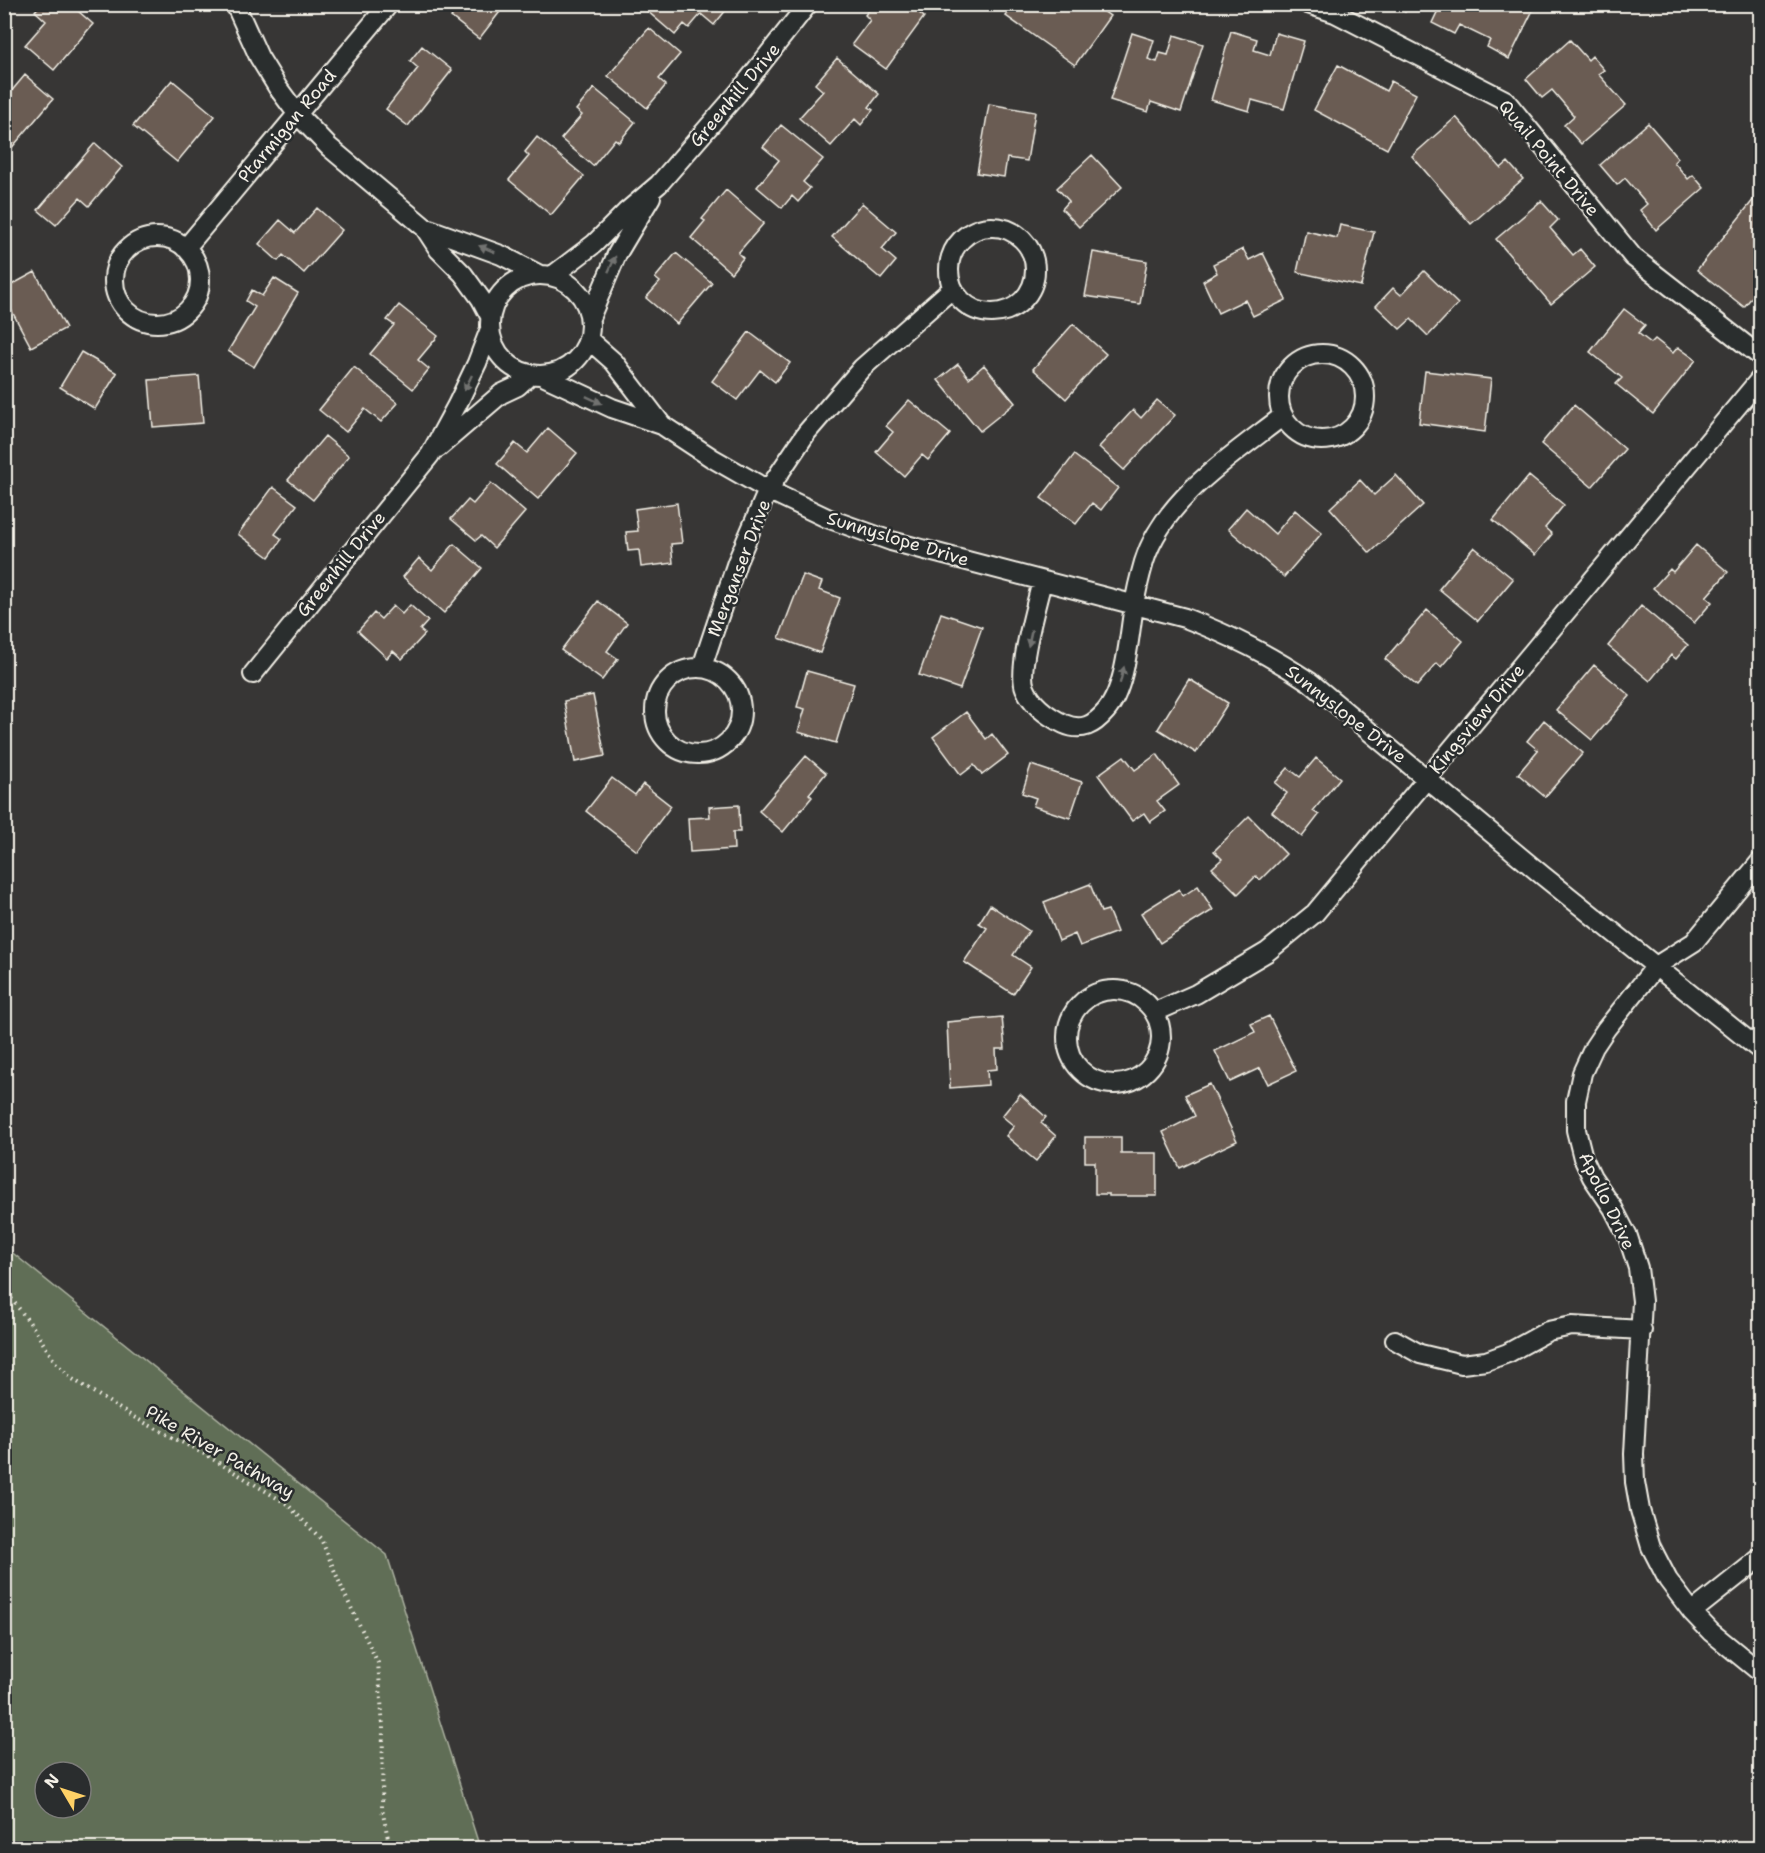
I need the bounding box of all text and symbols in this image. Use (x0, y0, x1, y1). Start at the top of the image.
street label: Greenhill Drive (684, 38, 786, 152)
street label: Ptarmigan Road (232, 64, 342, 188)
street label: Quail Point Drive (1493, 95, 1605, 221)
one-way arrow (478, 244, 496, 253)
one-way arrow (608, 256, 617, 273)
one-way arrow (463, 375, 472, 392)
one-way arrow (585, 395, 602, 404)
street label: Merganser Drive (702, 496, 776, 640)
street label: Greenhill Drive (291, 506, 391, 622)
street label: Sunnyslope Drive (824, 506, 972, 572)
one-way arrow (1024, 628, 1034, 647)
street label: Sunnyslope Drive (1281, 659, 1411, 769)
street label: Kingsview Drive (1424, 659, 1530, 779)
one-way arrow (1117, 666, 1127, 684)
street label: Apollo Drive (1573, 1148, 1641, 1254)
street label: Pike River Pathway (141, 1400, 299, 1504)
north arrow (33, 1760, 93, 1820)
text: N (40, 1769, 64, 1792)

